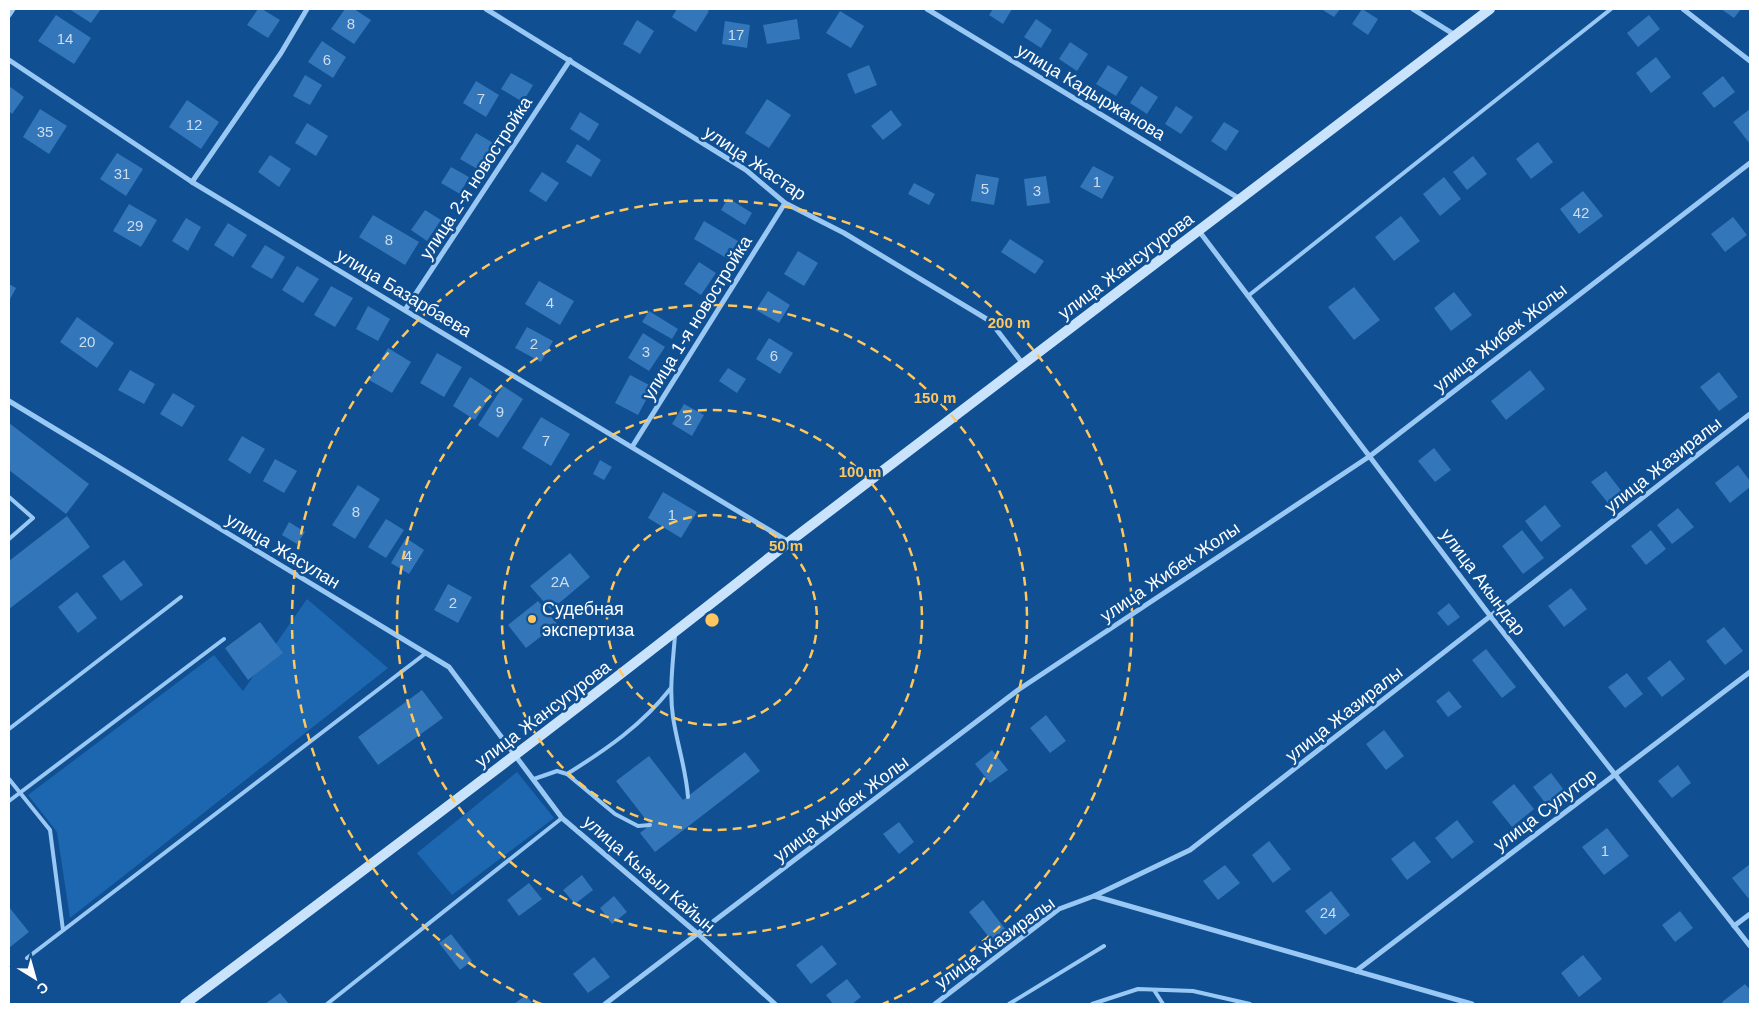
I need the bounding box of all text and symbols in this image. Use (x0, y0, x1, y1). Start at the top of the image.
house number: 8 (347, 15, 355, 32)
house number: 17 (728, 26, 744, 43)
house number: 14 (57, 30, 73, 47)
street label: улица Кадыржанова (1013, 40, 1170, 145)
house number: 6 (323, 51, 331, 68)
house number: 7 (477, 90, 485, 107)
street label: улица 2-я новостройка (416, 92, 537, 263)
house number: 12 (186, 116, 202, 133)
street label: улица Жастар (700, 122, 810, 204)
house number: 35 (37, 123, 53, 140)
house number: 31 (114, 165, 130, 182)
house number: 1 (1093, 173, 1101, 190)
house number: 5 (981, 180, 989, 197)
house number: 3 (1033, 182, 1041, 199)
house number: 42 (1573, 204, 1589, 221)
street label: улица Жансугурова (1054, 208, 1198, 323)
house number: 29 (127, 217, 143, 234)
house number: 8 (385, 231, 393, 248)
street label: улица 1-я новостройка (638, 231, 756, 404)
street label: улица Базарбаева (333, 245, 476, 342)
street label: улица Жибек Жолы (1429, 280, 1571, 396)
house number: 4 (546, 294, 554, 311)
text: 200 m (988, 314, 1030, 331)
house number: 20 (79, 333, 95, 350)
house number: 2 (530, 335, 538, 352)
house number: 3 (642, 343, 650, 360)
house number: 6 (770, 347, 778, 364)
text: 150 m (914, 389, 956, 406)
house number: 9 (496, 403, 504, 420)
house number: 2 (684, 411, 692, 428)
street label: улица Жазиралы (1601, 413, 1725, 517)
house number: 7 (542, 432, 550, 449)
text: 100 m (839, 463, 881, 480)
house number: 8 (352, 503, 360, 520)
house number: 1 (668, 506, 676, 523)
street label: улица Жасулан (222, 509, 344, 593)
street label: улица Жибек Жолы (1097, 518, 1243, 626)
street label: улица Акындар (1437, 525, 1529, 639)
text: 50 m (769, 537, 803, 554)
house number: 4 (404, 547, 412, 564)
house number: 2А (551, 573, 569, 590)
house number: 2 (449, 594, 457, 611)
place label: Судебная экспертиза (542, 599, 635, 640)
centre of rings (703, 611, 721, 629)
marker: Судебная экспертиза (526, 613, 538, 625)
street label: улица Жансугурова (471, 656, 615, 771)
street label: улица Жазиралы (1282, 662, 1406, 766)
street label: улица Жибек Жолы (770, 752, 912, 866)
street label: улица Сулутор (1490, 765, 1600, 855)
street label: улица Кызыл Кайын (579, 811, 719, 937)
house number: 1 (1601, 842, 1609, 859)
street label: улица Жазиралы (931, 893, 1059, 993)
house number: 24 (1320, 904, 1336, 921)
north arrow (10, 953, 60, 1003)
text: С (34, 979, 52, 998)

